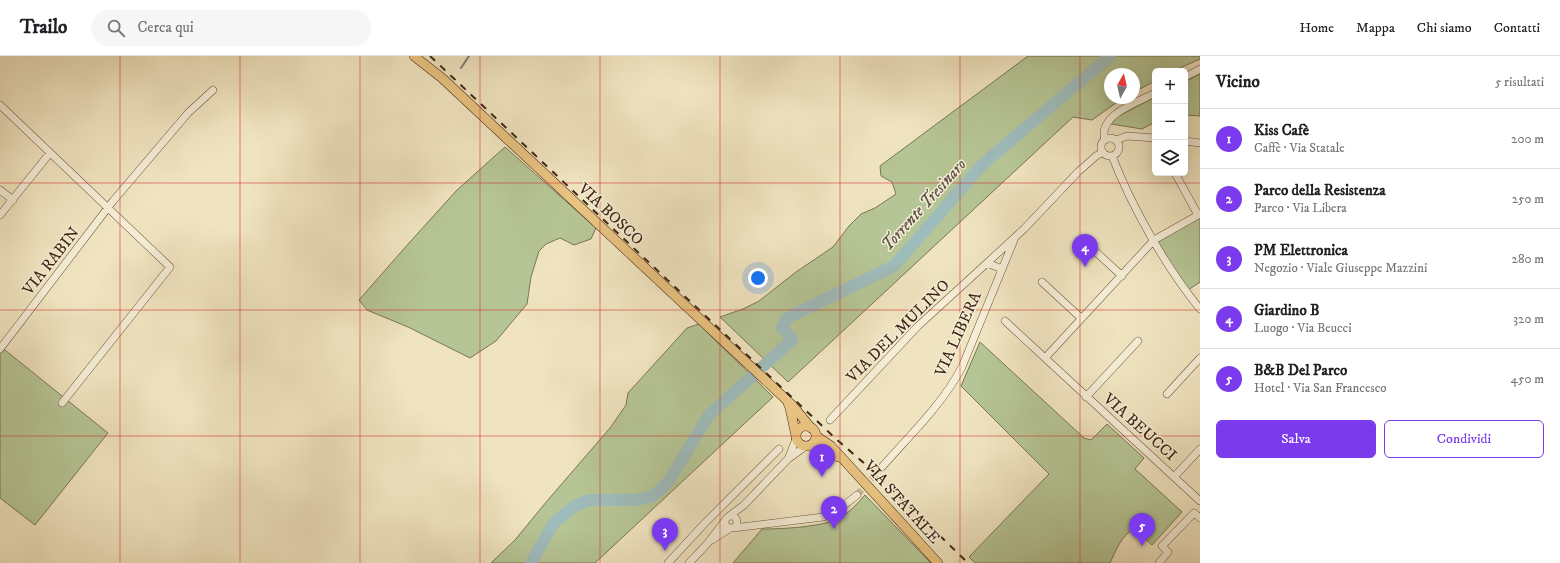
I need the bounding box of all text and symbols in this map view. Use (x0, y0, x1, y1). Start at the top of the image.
search box (91, 10, 371, 46)
text: Trailo (20, 16, 67, 39)
icon: search (105, 17, 127, 39)
text: Cerca qui (137, 18, 194, 37)
text: Home (1299, 19, 1334, 37)
text: Mappa (1356, 19, 1395, 37)
text: Chi siamo (1417, 19, 1472, 37)
text: Contatti (1494, 19, 1540, 37)
north arrow (1104, 68, 1140, 104)
map controls (1152, 68, 1188, 176)
button: + (1152, 68, 1188, 104)
text: Vicino (1216, 71, 1260, 93)
text: 5 risultati (1495, 74, 1544, 90)
button: − (1152, 104, 1188, 140)
text: Kiss Cafè (1254, 121, 1309, 140)
text: 1 (1227, 131, 1231, 147)
text: 200 m (1511, 131, 1544, 147)
button: layers (1152, 140, 1188, 176)
text: Caffè · Via Statale (1254, 140, 1345, 156)
water label: Torrente Tresinaro (877, 154, 971, 256)
street label: VIA BOSCO (573, 178, 648, 249)
text: Parco della Resistenza (1254, 181, 1386, 200)
text: 2 (1226, 191, 1232, 207)
text: 250 m (1512, 191, 1544, 207)
text: Parco · Via Libera (1254, 200, 1347, 216)
street label: VIA RABIN (18, 223, 84, 300)
pin: 4 (1072, 234, 1098, 267)
text: PM Elettronica (1254, 241, 1348, 260)
text: 3 (1227, 251, 1231, 267)
text: 280 m (1512, 251, 1544, 267)
text: Negozio · Viale Giuseppe Mazzini (1254, 260, 1427, 276)
your location (748, 268, 768, 288)
street label: VIA DEL MULINO (842, 275, 954, 387)
street label: VIA LIBERA (930, 288, 986, 380)
text: Giardino B (1254, 301, 1319, 320)
text: 4 (1225, 311, 1233, 327)
text: 320 m (1513, 311, 1544, 327)
text: Luogo · Via Beucci (1254, 320, 1352, 336)
text: B&B Del Parco (1254, 361, 1347, 380)
text: 5 (1226, 371, 1232, 387)
text: 450 m (1511, 371, 1544, 387)
text: Hotel · Via San Francesco (1254, 380, 1387, 396)
street label: VIA BEUCCI (1098, 388, 1181, 465)
button: Salva (1216, 420, 1376, 458)
button: Condividi (1384, 420, 1544, 458)
pin: 1 (809, 444, 835, 477)
street label: VIA STATALE (859, 456, 945, 548)
pin: 2 (821, 496, 847, 529)
pin: 5 (1129, 513, 1155, 546)
pin: 3 (652, 518, 678, 551)

